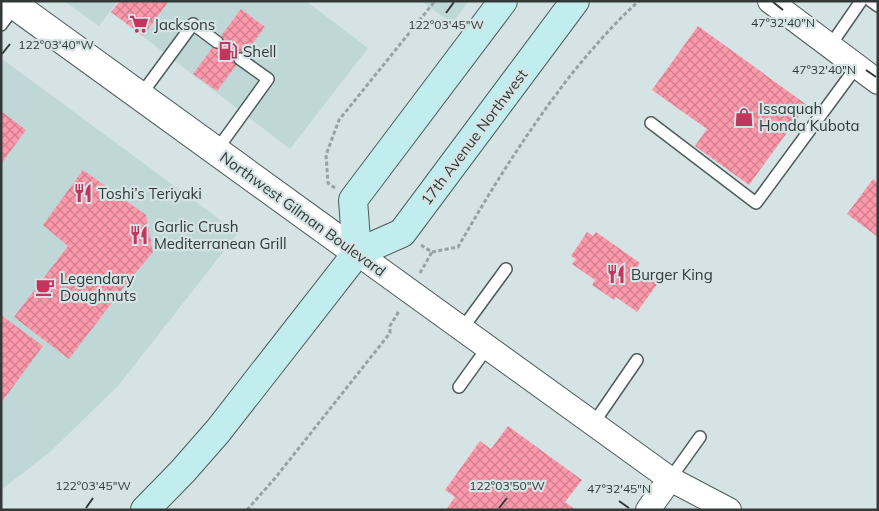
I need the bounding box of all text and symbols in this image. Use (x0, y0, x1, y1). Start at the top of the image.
supermarket icon: Jacksons (128, 13, 150, 35)
place label: Jacksons (154, 15, 215, 34)
text: 47°32'40"N (751, 15, 815, 30)
text: 122°03'45"W (408, 17, 484, 32)
text: 122°03'40"W (18, 37, 94, 52)
fuel station icon: Shell (217, 40, 239, 62)
place label: Shell (243, 42, 276, 61)
text: 47°32'40"N (792, 62, 856, 77)
street label: 17th Avenue Northwest (417, 65, 531, 209)
place label: Issaquah Honda Kubota (759, 99, 860, 135)
shop icon: Issaquah Honda Kubota (733, 106, 755, 128)
street label: Northwest Gilman Boulevard (216, 147, 390, 281)
restaurant icon: Toshi’s Teriyaki (72, 182, 94, 204)
place label: Toshi’s Teriyaki (98, 184, 202, 203)
place label: Garlic Crush Mediterranean Grill (154, 217, 287, 253)
restaurant icon: Garlic Crush Mediterranean Grill (128, 224, 150, 246)
restaurant icon: Burger King (605, 263, 627, 285)
place label: Burger King (631, 265, 713, 284)
place label: Legendary Doughnuts (60, 269, 136, 305)
cafe icon: Legendary Doughnuts (34, 276, 56, 298)
text: 122°03'45"W (55, 478, 131, 493)
text: 122°03'50"W (469, 478, 545, 493)
text: 47°32'45"N (587, 481, 651, 496)

